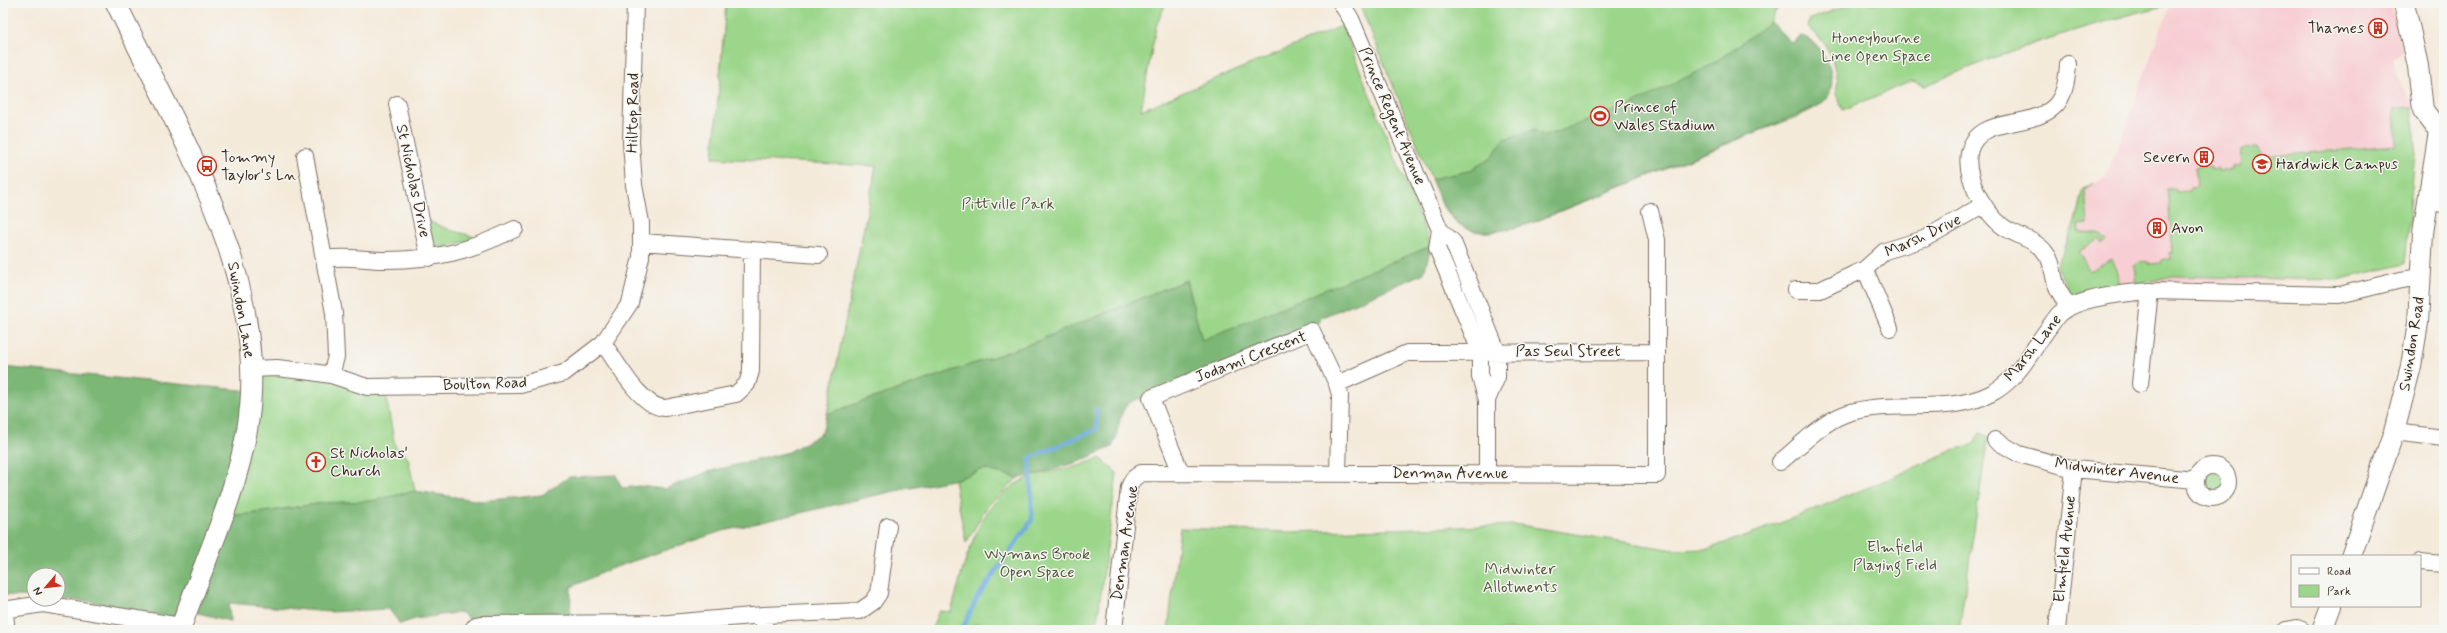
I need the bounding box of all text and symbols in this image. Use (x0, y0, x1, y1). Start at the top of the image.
building icon: Thames (2367, 17, 2389, 39)
place label: Thames (2308, 18, 2364, 39)
park label: Honeybourne Line Open Space (1821, 28, 1931, 67)
street label: Prince Regent Avenue (1353, 44, 1431, 189)
street label: Hilltop Road (622, 73, 644, 153)
place label: Prince of Wales Stadium (1614, 97, 1715, 136)
sports icon: Prince of Wales Stadium (1589, 105, 1611, 127)
street label: St Nicholas Drive (391, 122, 435, 240)
building icon: Severn (2193, 146, 2215, 168)
place label: Tommy Taylor's Ln (221, 147, 297, 186)
place label: Severn (2143, 147, 2190, 168)
school or university icon: Hardwick Campus (2251, 153, 2273, 175)
place label: Hardwick Campus (2276, 154, 2398, 175)
bus stop icon: Tommy Taylor's Ln (196, 155, 218, 177)
park label: Pittville Park (962, 194, 1055, 215)
street label: Marsh Drive (1882, 209, 1964, 263)
building icon: Avon (2146, 217, 2168, 239)
place label: Avon (2171, 218, 2204, 239)
street label: Swindon Lane (222, 260, 260, 360)
street label: Swindon Road (2394, 295, 2430, 393)
street label: Marsh Lane (1999, 310, 2067, 386)
street label: Jodami Crescent (1192, 326, 1310, 388)
street label: Pas Seul Street (1515, 341, 1621, 362)
street label: Boulton Road (443, 372, 527, 396)
place label: St Nicholas' Church (330, 443, 408, 482)
church icon: St Nicholas' Church (305, 451, 327, 473)
street label: Midwinter Avenue (2054, 453, 2181, 489)
street label: Denman Avenue (1392, 463, 1509, 484)
street label: Denman Avenue (1106, 483, 1144, 602)
street label: Elmfield Avenue (2049, 494, 2081, 604)
park label: Elmfield Playing Field (1853, 537, 1937, 577)
park label: Wymans Brook Open Space (984, 544, 1090, 583)
legend (2291, 555, 2421, 607)
park label: Midwinter Allotments (1483, 559, 1557, 598)
text: Road (2327, 564, 2351, 580)
north arrow (26, 567, 66, 607)
text: Park (2327, 584, 2351, 600)
text: N (30, 585, 46, 598)

